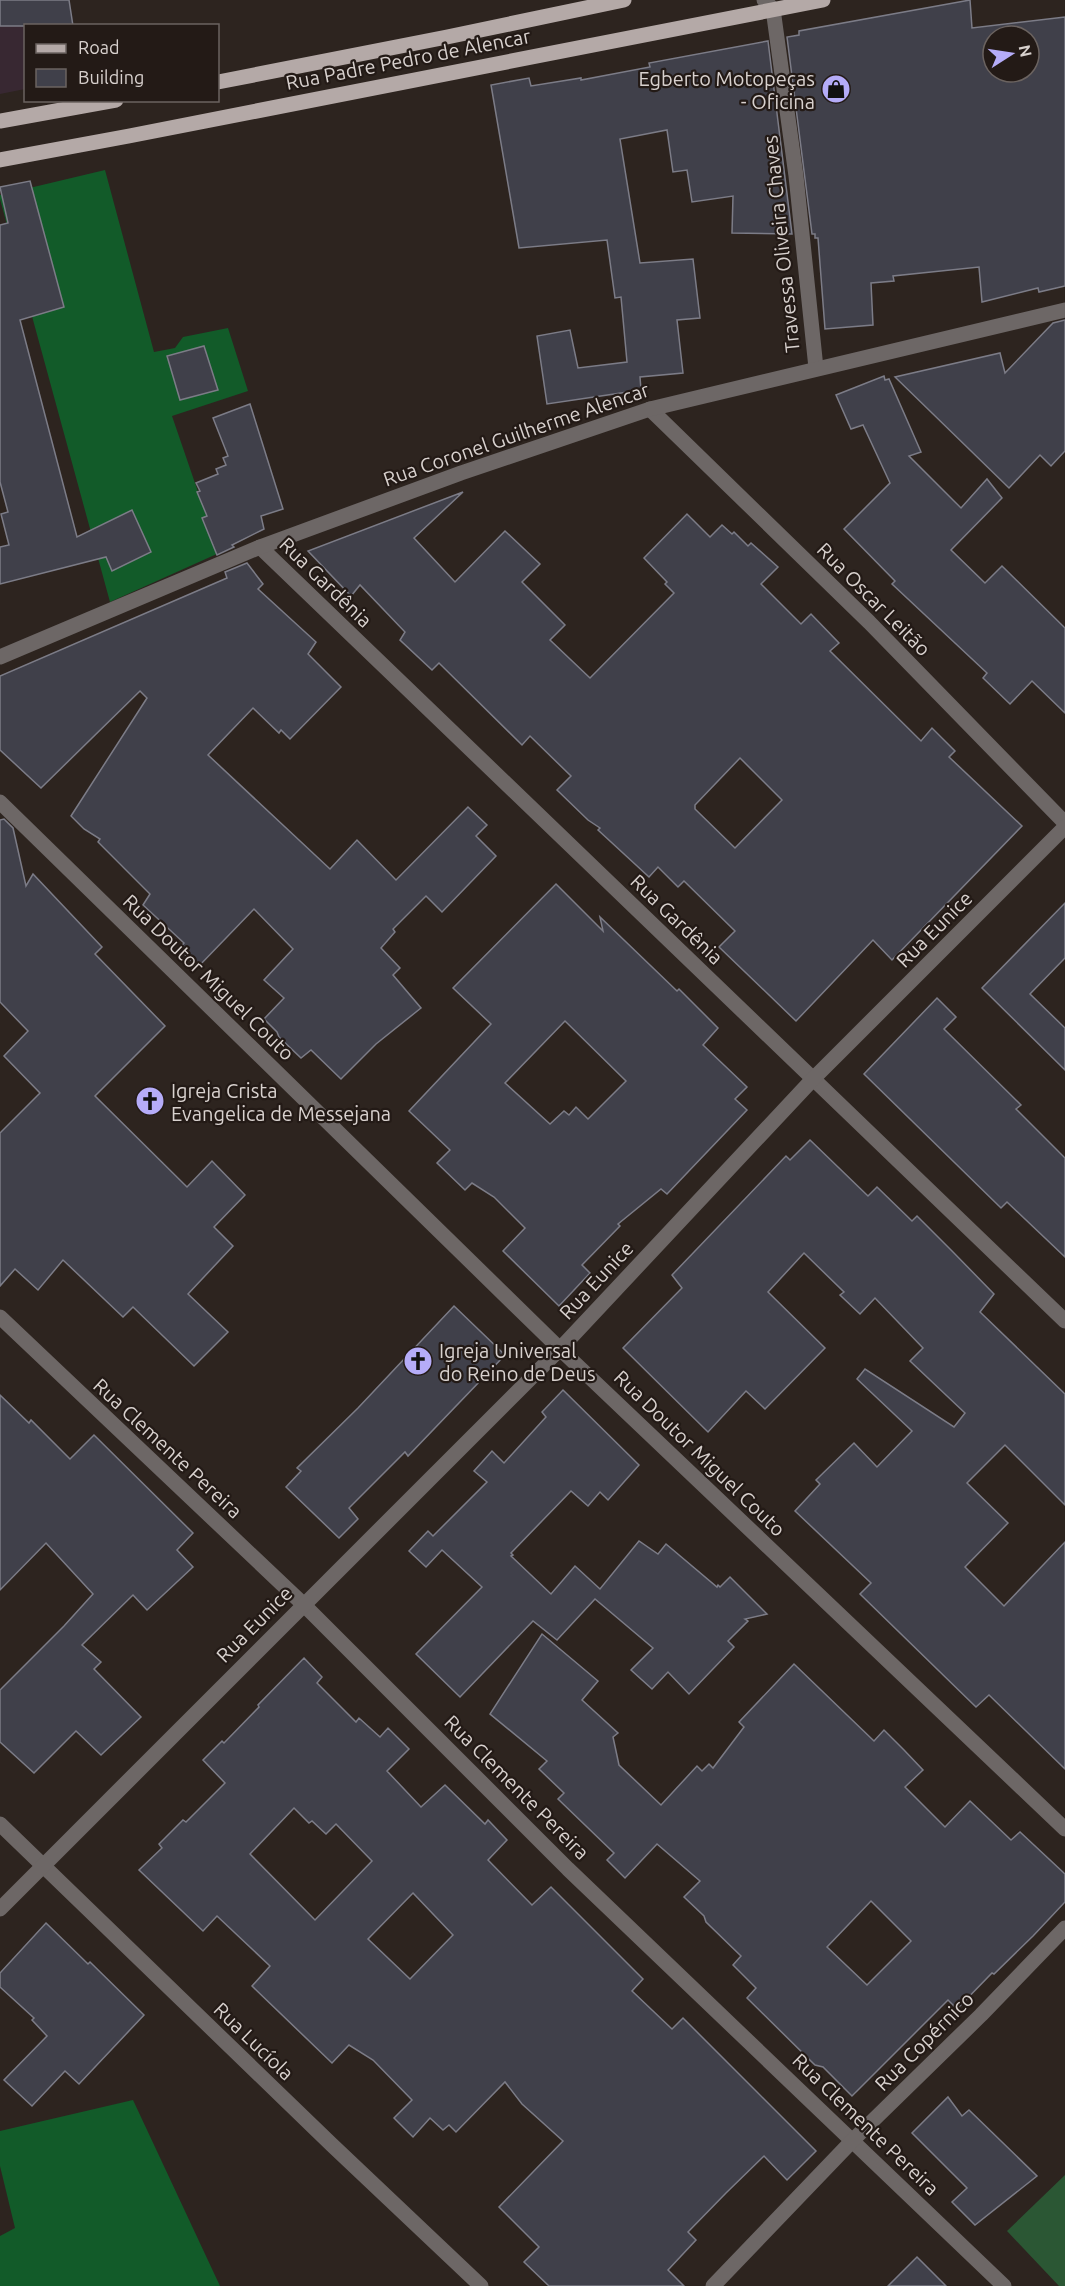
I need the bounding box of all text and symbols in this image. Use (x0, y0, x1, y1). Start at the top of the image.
legend (24, 24, 219, 102)
street label: Rua Padre Pedro de Alencar (284, 24, 533, 94)
north arrow (981, 24, 1041, 84)
text: Road (78, 37, 120, 57)
text: N (1016, 43, 1036, 59)
text: Building (78, 67, 144, 87)
place label: Egberto Motopeças - Oficina (639, 67, 815, 113)
shop icon: Egberto Motopeças - Oficina (820, 73, 852, 105)
street label: Travessa Oliveira Chaves (758, 134, 804, 354)
street label: Rua Coronel Guilherme Alencar (380, 377, 652, 490)
street label: Rua Gardênia (275, 532, 377, 632)
street label: Rua Oscar Leitão (813, 538, 935, 660)
street label: Rua Gardênia (626, 869, 728, 969)
street label: Rua Eunice (891, 886, 977, 972)
street label: Rua Doutor Miguel Couto (119, 889, 299, 1065)
place label: Igreja Crista Evangelica de Messejana (171, 1079, 391, 1125)
church icon: Igreja Crista Evangelica de Messejana (134, 1085, 166, 1117)
street label: Rua Eunice (554, 1236, 638, 1324)
place label: Igreja Universal do Reino de Deus (439, 1339, 596, 1385)
church icon: Igreja Universal do Reino de Deus (402, 1345, 434, 1377)
street label: Rua Doutor Miguel Couto (610, 1365, 790, 1541)
street label: Rua Clemente Pereira (89, 1373, 247, 1523)
street label: Rua Eunice (211, 1581, 297, 1667)
street label: Rua Clemente Pereira (440, 1710, 594, 1864)
street label: Rua Copérnico (870, 1987, 978, 2095)
street label: Rua Lucíola (209, 1997, 299, 2085)
street label: Rua Clemente Pereira (788, 2048, 944, 2200)

